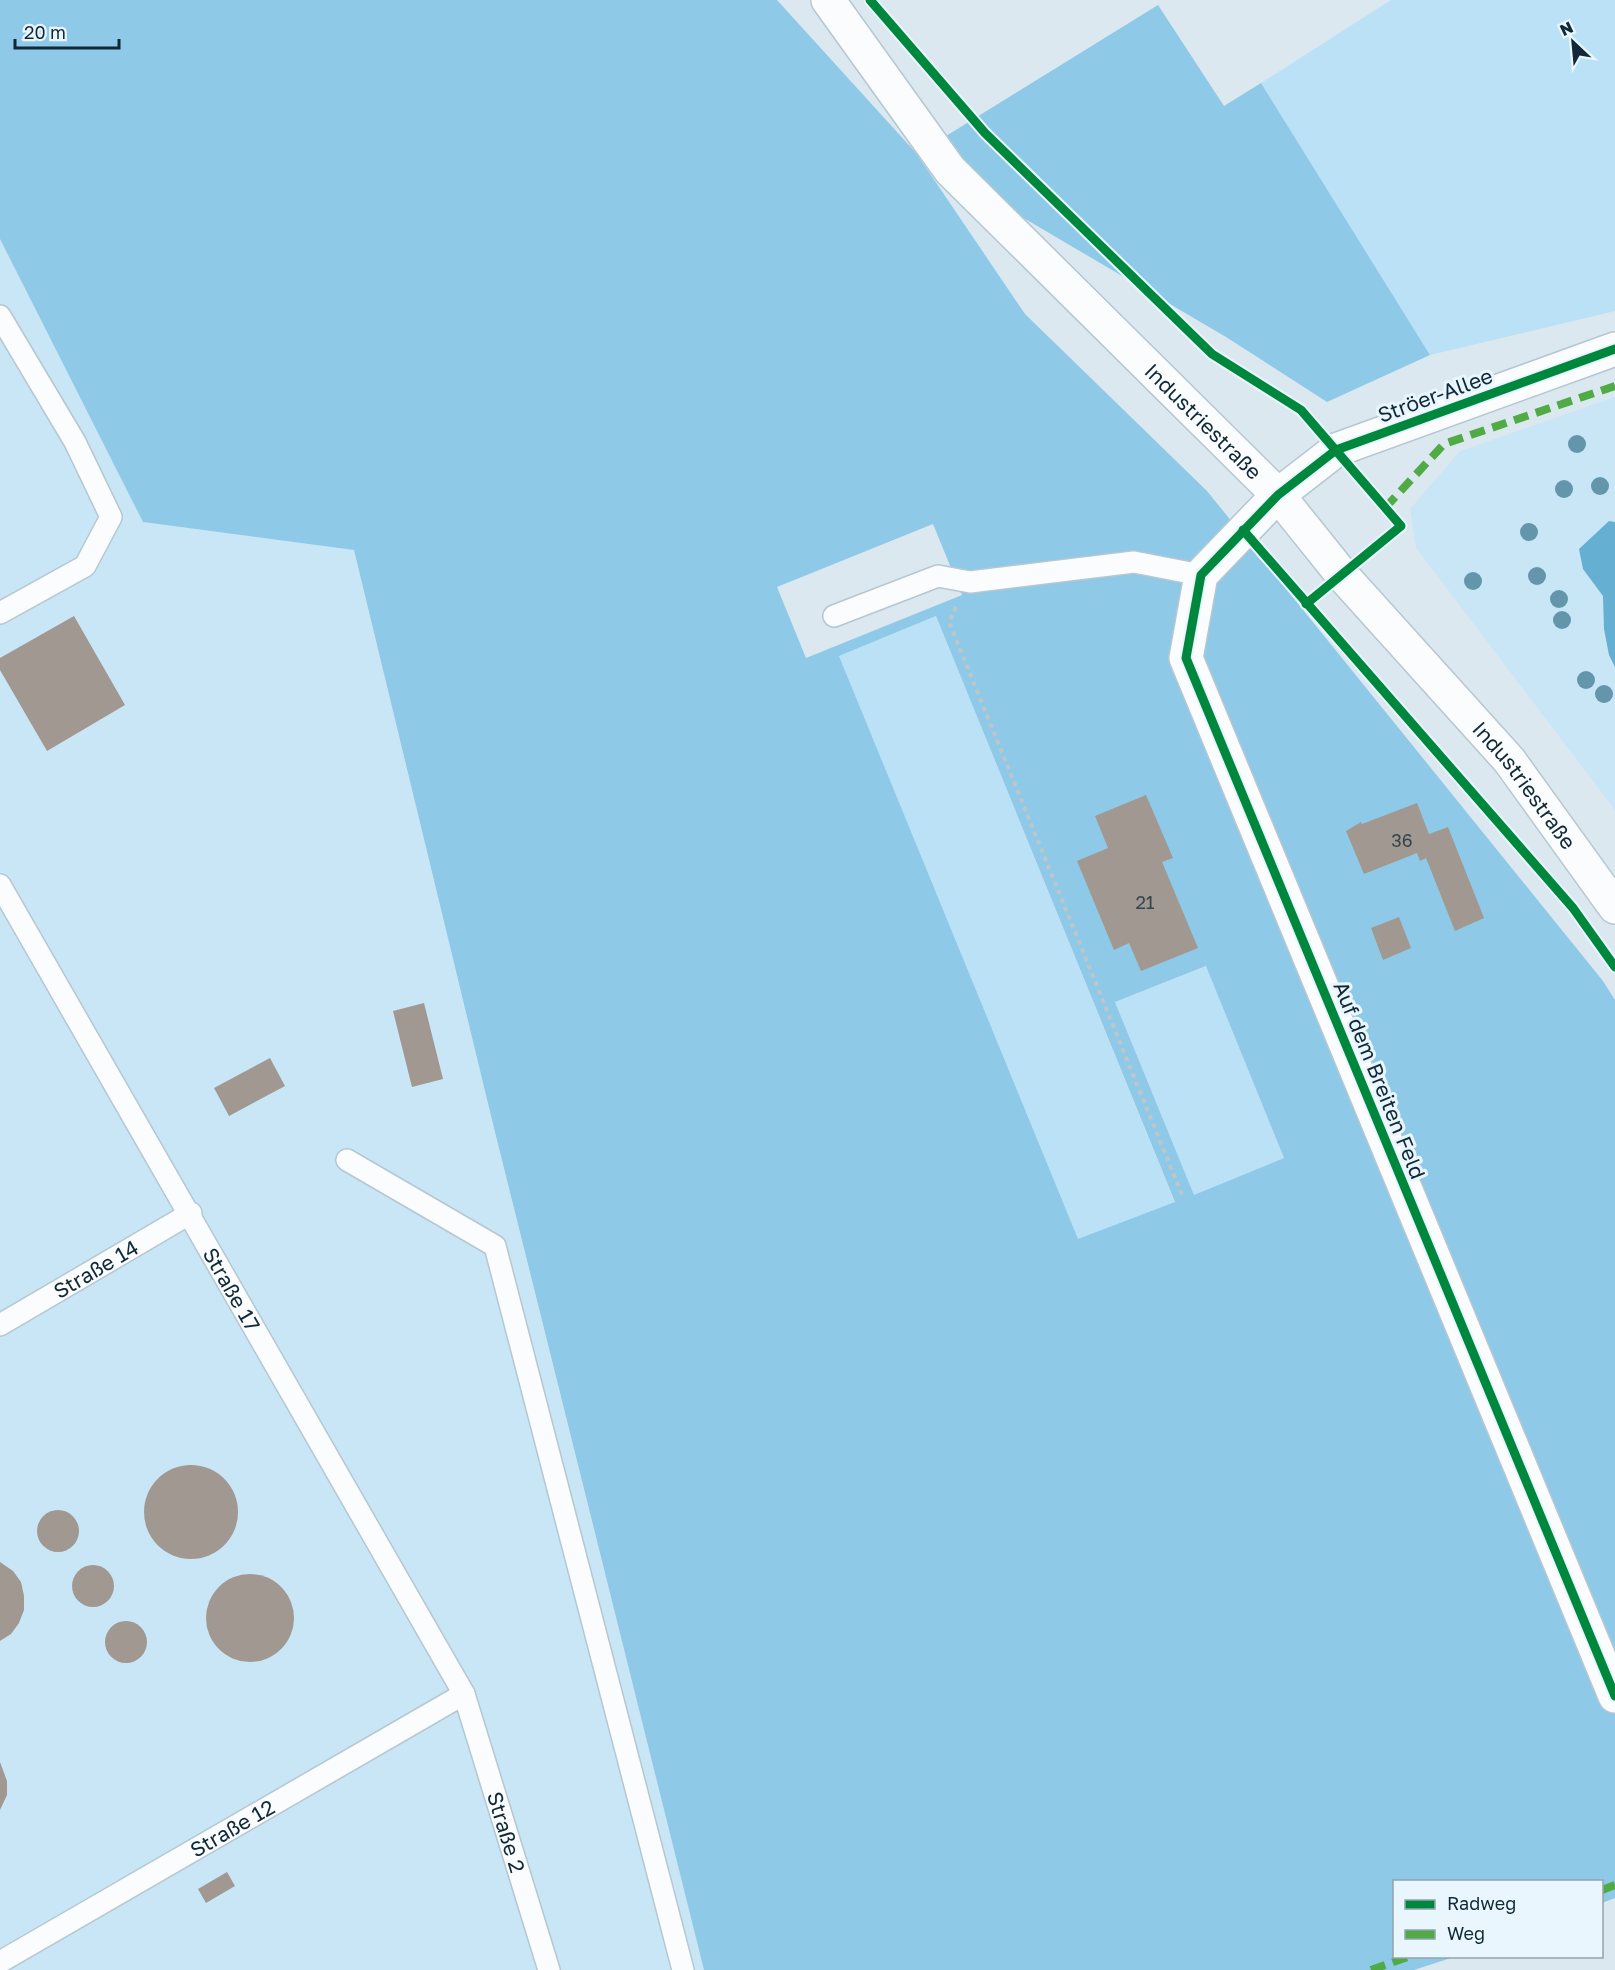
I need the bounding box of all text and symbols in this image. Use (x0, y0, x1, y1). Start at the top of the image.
scale bar (15, 12, 118, 50)
north arrow (1543, 12, 1603, 72)
text: N (1557, 17, 1576, 40)
text: 20 m (24, 21, 66, 43)
street label: Industriestraße (1139, 357, 1267, 485)
street label: Ströer-Allee (1374, 362, 1496, 428)
street label: Industriestraße (1467, 716, 1582, 854)
house number: 36 (1391, 829, 1413, 851)
house number: 21 (1135, 891, 1155, 913)
street label: Auf dem Breiten Feld (1328, 977, 1432, 1183)
street label: Straße 14 (49, 1234, 143, 1304)
street label: Straße 17 (198, 1243, 266, 1336)
street label: Straße 2 (482, 1788, 531, 1876)
street label: Straße 12 (185, 1793, 279, 1863)
legend (1393, 1880, 1603, 1958)
text: Radweg (1447, 1892, 1516, 1914)
text: Weg (1447, 1922, 1485, 1944)

